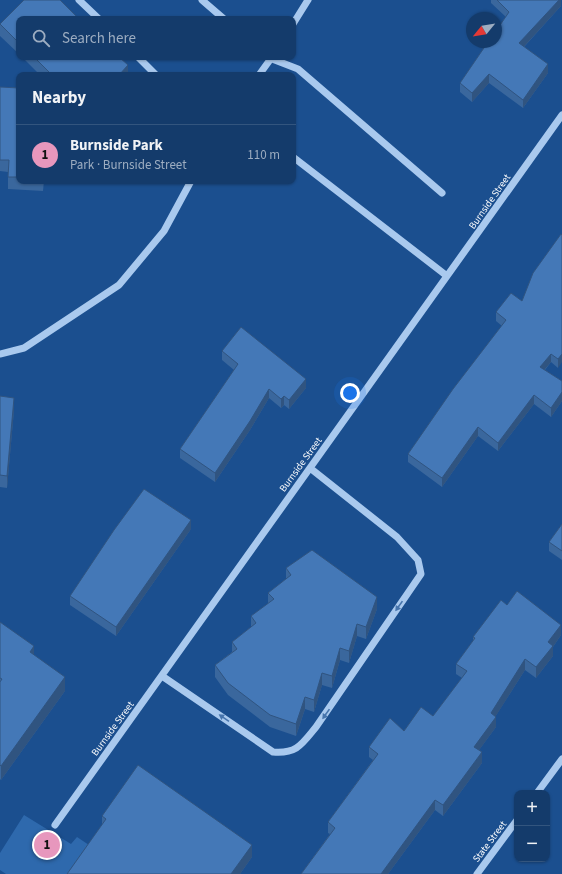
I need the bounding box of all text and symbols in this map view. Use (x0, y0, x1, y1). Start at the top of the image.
north arrow (466, 12, 502, 48)
search box (16, 16, 296, 60)
icon: search (30, 27, 52, 49)
text: Search here (62, 28, 136, 49)
text: Nearby (32, 86, 86, 110)
text: Burnside Park (70, 135, 163, 156)
text: 1 (42, 146, 48, 164)
text: 110 m (247, 146, 280, 164)
text: Park · Burnside Street (70, 156, 187, 174)
street label: Burnside Street (466, 171, 514, 232)
your location (340, 383, 360, 403)
street label: Burnside Street (276, 434, 326, 495)
one-way arrow (395, 601, 403, 612)
street label: Burnside Street (88, 698, 138, 759)
one-way arrow (322, 708, 329, 719)
one-way arrow (218, 714, 229, 722)
map controls (514, 790, 550, 862)
button: + (514, 790, 550, 826)
street label: State Street (470, 818, 510, 865)
button: − (514, 826, 550, 862)
pin: 1 (34, 830, 60, 860)

